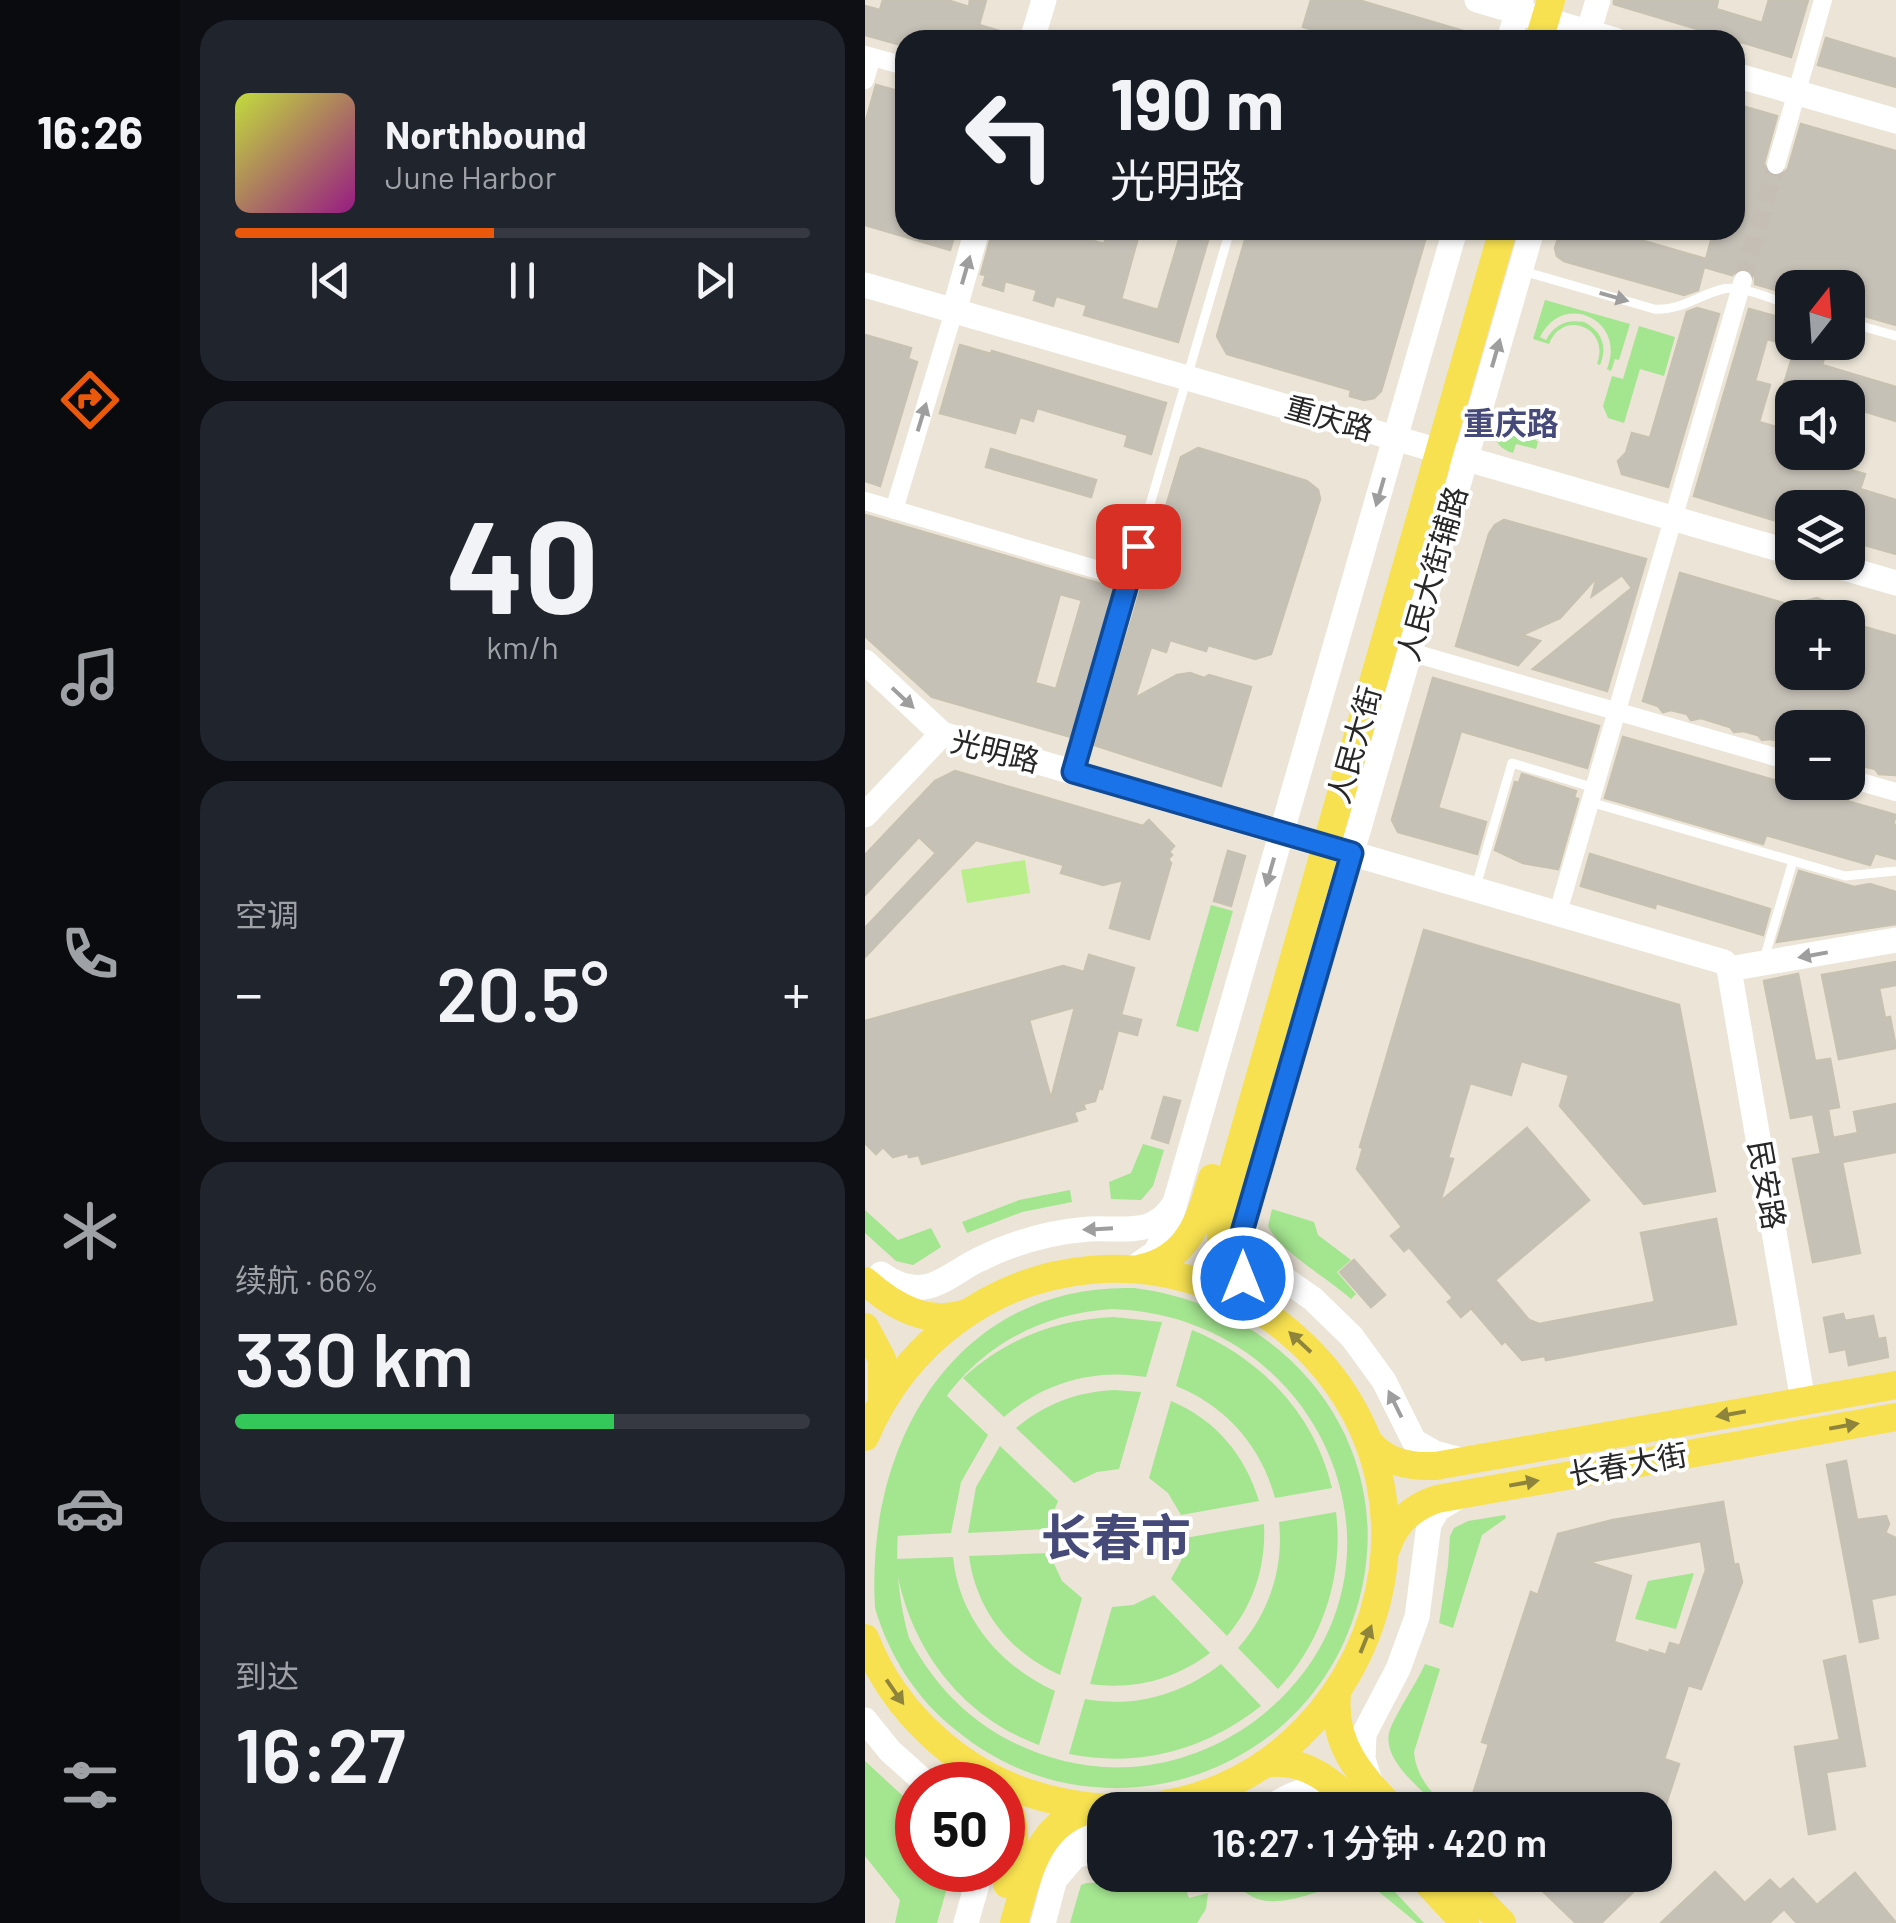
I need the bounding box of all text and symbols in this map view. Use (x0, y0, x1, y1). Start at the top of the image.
text: 190 m (1110, 60, 1284, 144)
icon: left (945, 70, 1075, 200)
text: 16:26 (37, 104, 143, 158)
text: Northbound (385, 111, 587, 157)
text: 光明路 (1110, 152, 1245, 206)
text: June Harbor (385, 157, 556, 195)
icon: previous (303, 253, 358, 308)
icon: pause (495, 253, 550, 308)
icon: next (687, 253, 742, 308)
one-way arrow (958, 255, 974, 286)
north arrow (1775, 270, 1865, 360)
map controls (1775, 270, 1865, 800)
one-way arrow (1599, 290, 1630, 305)
one-way arrow (1489, 337, 1504, 368)
icon: directions (55, 365, 125, 435)
button: sound (1775, 380, 1865, 470)
street label: 重庆路 (1281, 387, 1378, 447)
one-way arrow (915, 401, 930, 431)
district label: 重庆路 (1463, 403, 1559, 441)
one-way arrow (1371, 477, 1387, 508)
street label: 人民大街辅路 (1389, 482, 1473, 665)
text: 40 (446, 484, 599, 640)
button: layers (1775, 490, 1865, 580)
pin (1096, 504, 1181, 589)
icon: arrive (1111, 519, 1166, 574)
button: + (1775, 600, 1865, 690)
text: km/h (486, 627, 559, 665)
icon: music (55, 642, 125, 712)
street label: 人民大街 (1319, 682, 1387, 807)
one-way arrow (891, 686, 915, 709)
button: − (1775, 710, 1865, 800)
street label: 光明路 (947, 722, 1044, 778)
one-way arrow (1262, 856, 1278, 887)
text: 空调 (235, 895, 299, 933)
icon: phone (55, 919, 125, 989)
text: 20.5° (436, 947, 609, 1037)
one-way arrow (1796, 948, 1828, 963)
text: − (235, 959, 263, 1025)
text: + (782, 959, 810, 1025)
street label: 民安路 (1742, 1137, 1794, 1232)
icon: climate (55, 1196, 125, 1266)
one-way arrow (1082, 1221, 1114, 1237)
position arrow (1191, 1226, 1295, 1330)
text: 续航 · 66% (235, 1260, 379, 1298)
text: 330 km (235, 1312, 474, 1402)
one-way arrow (1288, 1331, 1312, 1354)
one-way arrow (1387, 1390, 1404, 1419)
one-way arrow (1715, 1407, 1746, 1422)
one-way arrow (1829, 1418, 1861, 1433)
street label: 长春大街 (1565, 1435, 1690, 1491)
icon: car (55, 1473, 125, 1543)
one-way arrow (1509, 1475, 1541, 1490)
district label: 长春市 (1041, 1506, 1191, 1566)
one-way arrow (1358, 1624, 1374, 1654)
text: 到达 (235, 1656, 299, 1694)
one-way arrow (885, 1679, 904, 1705)
text: 16:27 (235, 1708, 406, 1798)
icon: filters (55, 1750, 125, 1820)
speed limit sign: 50 (895, 1762, 1025, 1892)
text: 16:27 · 1 分钟 · 420 m (1212, 1819, 1547, 1865)

